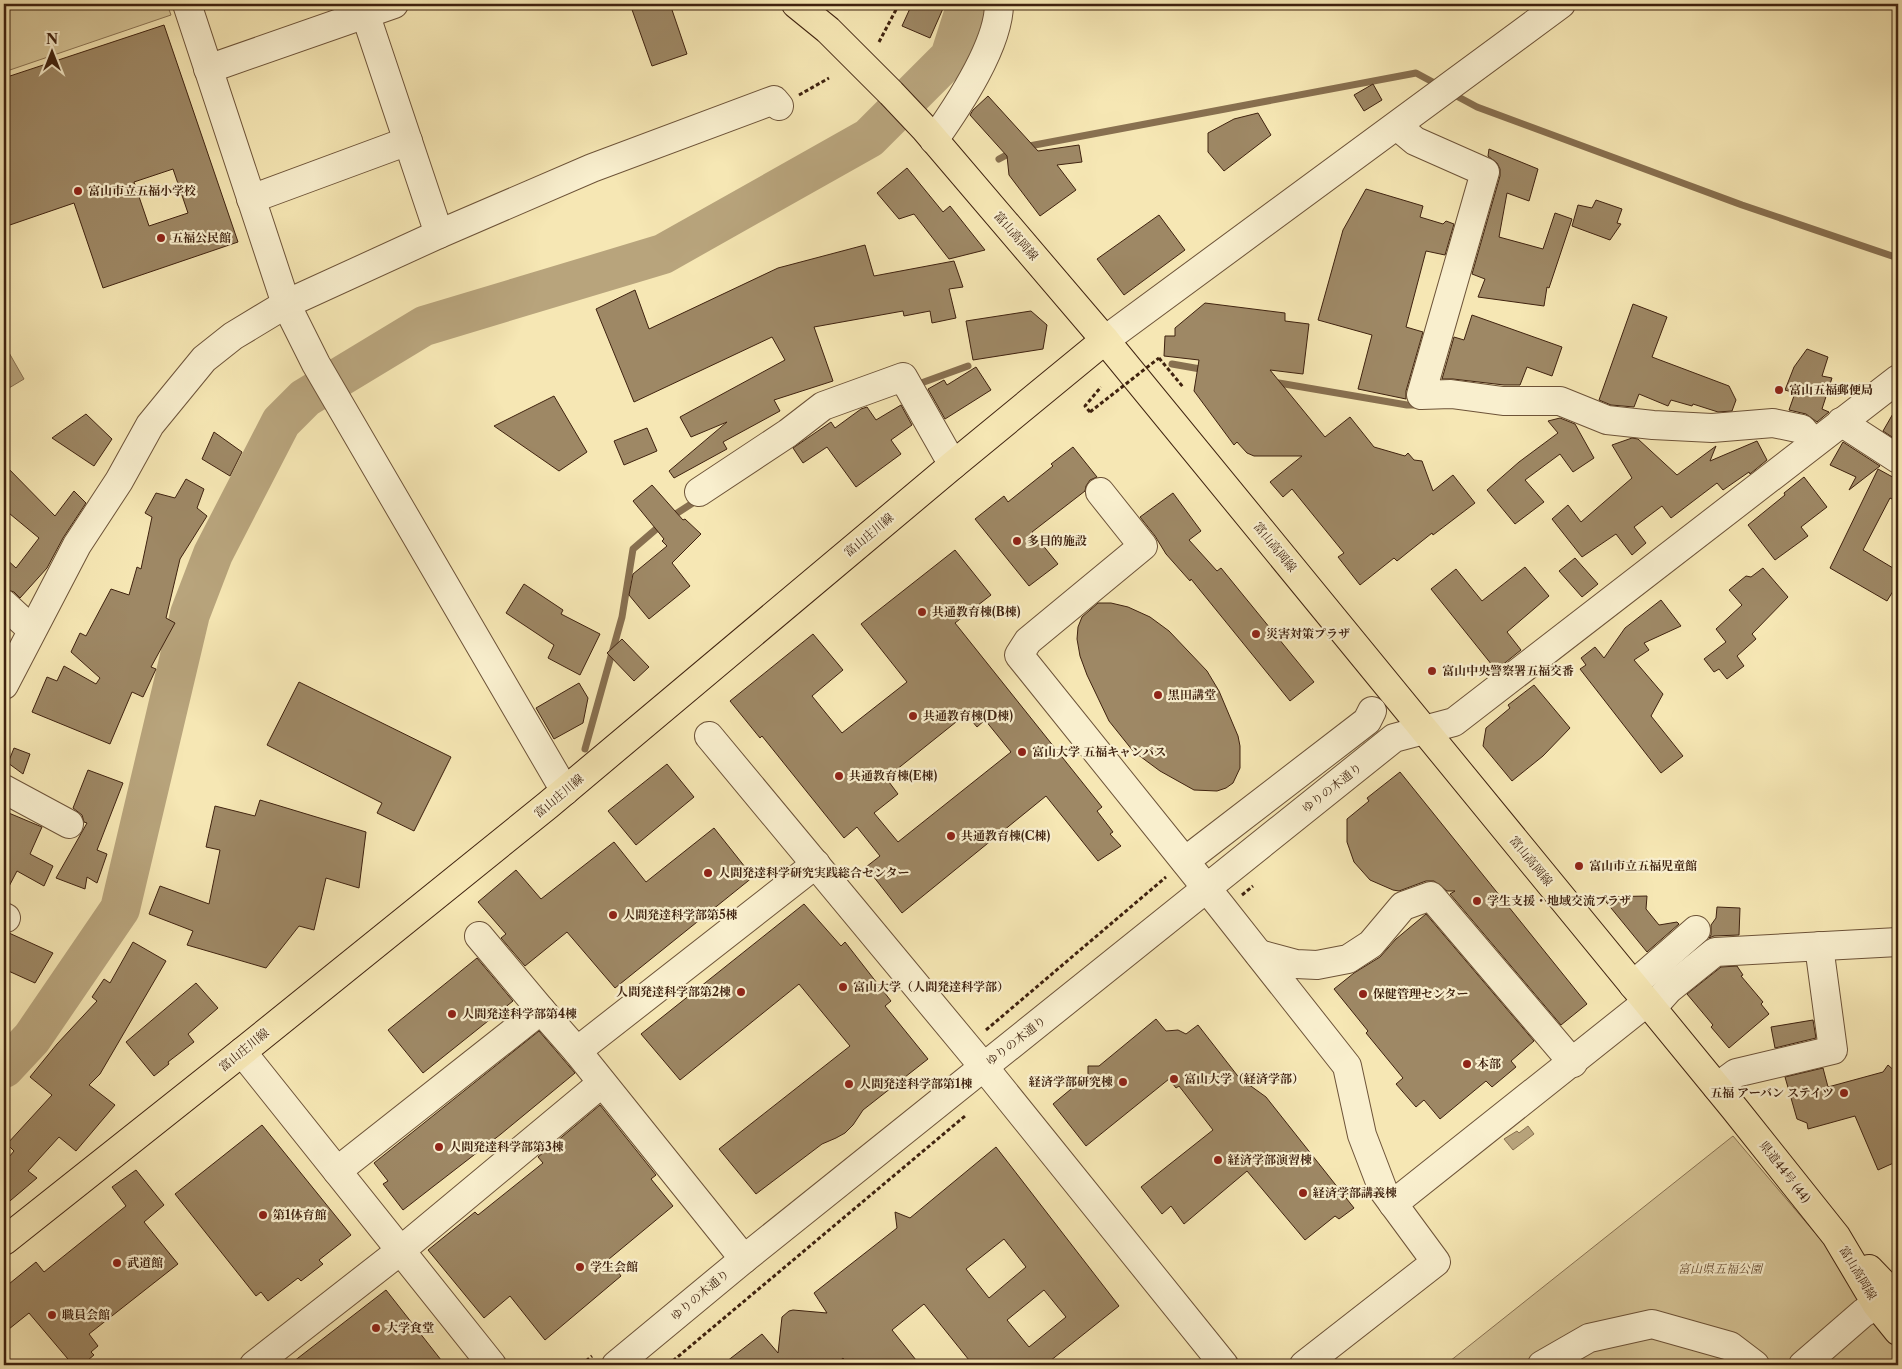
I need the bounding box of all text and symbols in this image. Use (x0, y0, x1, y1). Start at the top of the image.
north arrow (28, 28, 78, 78)
text: N (46, 30, 58, 48)
place label: 富山市立五福小学校 (88, 183, 196, 198)
marker: 富山市立五福小学校 (72, 185, 84, 197)
street label: 富山高岡線 (991, 208, 1042, 263)
place label: 五福公民館 (171, 230, 231, 245)
marker: 五福公民館 (155, 232, 167, 244)
place label: 富山五福郵便局 (1789, 382, 1873, 397)
marker: 富山五福郵便局 (1773, 384, 1785, 396)
street label: 富山庄川線 (841, 510, 896, 560)
street label: 富山高岡線 (1251, 519, 1300, 575)
place label: 多目的施設 (1027, 533, 1087, 548)
marker: 多目的施設 (1011, 535, 1023, 547)
place label: 共通教育棟(B棟) (932, 604, 1021, 619)
marker: 共通教育棟(B棟) (916, 606, 928, 618)
place label: 災害対策プラザ (1266, 626, 1350, 641)
marker: 災害対策プラザ (1250, 628, 1262, 640)
place label: 富山中央警察署五福交番 (1442, 663, 1574, 678)
marker: 富山中央警察署五福交番 (1426, 665, 1438, 677)
place label: 黒田講堂 (1168, 687, 1216, 702)
marker: 黒田講堂 (1152, 689, 1164, 701)
place label: 共通教育棟(D棟) (923, 708, 1013, 723)
marker: 共通教育棟(D棟) (907, 710, 919, 722)
place label: 富山大学 五福キャンパス (1032, 744, 1166, 759)
marker: 富山大学 五福キャンパス (1016, 746, 1028, 758)
street label: ゆりの木通り (1299, 760, 1365, 816)
place label: 共通教育棟(E棟) (849, 768, 937, 783)
marker: 共通教育棟(E棟) (833, 770, 845, 782)
street label: 富山庄川線 (531, 771, 586, 821)
place label: 共通教育棟(C棟) (961, 828, 1050, 843)
marker: 共通教育棟(C棟) (945, 830, 957, 842)
street label: 富山高岡線 (1507, 833, 1556, 889)
place label: 富山市立五福児童館 (1589, 858, 1697, 873)
marker: 富山市立五福児童館 (1573, 860, 1585, 872)
place label: 人間発達科学研究実践総合センター (718, 865, 910, 880)
marker: 人間発達科学研究実践総合センター (702, 867, 714, 879)
place label: 学生支援・地域交流プラザ (1487, 893, 1631, 908)
marker: 学生支援・地域交流プラザ (1471, 895, 1483, 907)
place label: 人間発達科学部第5棟 (623, 907, 738, 922)
marker: 人間発達科学部第5棟 (607, 909, 619, 921)
place label: 富山大学（人間発達科学部） (853, 979, 1009, 994)
marker: 富山大学（人間発達科学部） (837, 981, 849, 993)
place label: 人間発達科学部第2棟 (616, 984, 731, 999)
marker: 人間発達科学部第2棟 (735, 986, 747, 998)
place label: 保健管理センター (1373, 986, 1469, 1001)
marker: 保健管理センター (1357, 988, 1369, 1000)
place label: 人間発達科学部第4棟 (462, 1006, 577, 1021)
marker: 人間発達科学部第4棟 (446, 1008, 458, 1020)
street label: ゆりの木通り (983, 1013, 1049, 1069)
street label: 富山庄川線 (216, 1025, 272, 1074)
place label: 本部 (1477, 1056, 1501, 1071)
marker: 本部 (1461, 1058, 1473, 1070)
place label: 富山大学（経済学部） (1184, 1071, 1304, 1086)
marker: 富山大学（経済学部） (1168, 1073, 1180, 1085)
place label: 経済学部研究棟 (1029, 1074, 1113, 1089)
place label: 人間発達科学部第1棟 (859, 1076, 972, 1091)
marker: 経済学部研究棟 (1117, 1076, 1129, 1088)
marker: 人間発達科学部第1棟 (843, 1078, 855, 1090)
place label: 五福 アーバン ステイツ (1710, 1085, 1834, 1100)
marker: 五福 アーバン ステイツ (1838, 1087, 1850, 1099)
street label: 県道44号 (44) (1757, 1138, 1814, 1206)
place label: 人間発達科学部第3棟 (449, 1139, 564, 1154)
marker: 人間発達科学部第3棟 (433, 1141, 445, 1153)
place label: 経済学部演習棟 (1228, 1152, 1312, 1167)
marker: 経済学部演習棟 (1212, 1154, 1224, 1166)
place label: 経済学部講義棟 (1313, 1185, 1397, 1200)
marker: 経済学部講義棟 (1297, 1187, 1309, 1199)
place label: 第1体育館 (273, 1207, 326, 1222)
marker: 第1体育館 (257, 1209, 269, 1221)
street label: 富山高岡線 (1837, 1243, 1880, 1302)
place label: 武道館 (127, 1255, 163, 1270)
marker: 武道館 (111, 1257, 123, 1269)
place label: 学生会館 (590, 1259, 638, 1274)
marker: 学生会館 (574, 1261, 586, 1273)
park label: 富山県五福公園 (1678, 1261, 1764, 1276)
street label: ゆりの木通り (667, 1266, 732, 1324)
place label: 職員会館 (62, 1307, 110, 1322)
marker: 職員会館 (46, 1309, 58, 1321)
place label: 大学食堂 (386, 1320, 434, 1335)
marker: 大学食堂 (370, 1322, 382, 1334)

